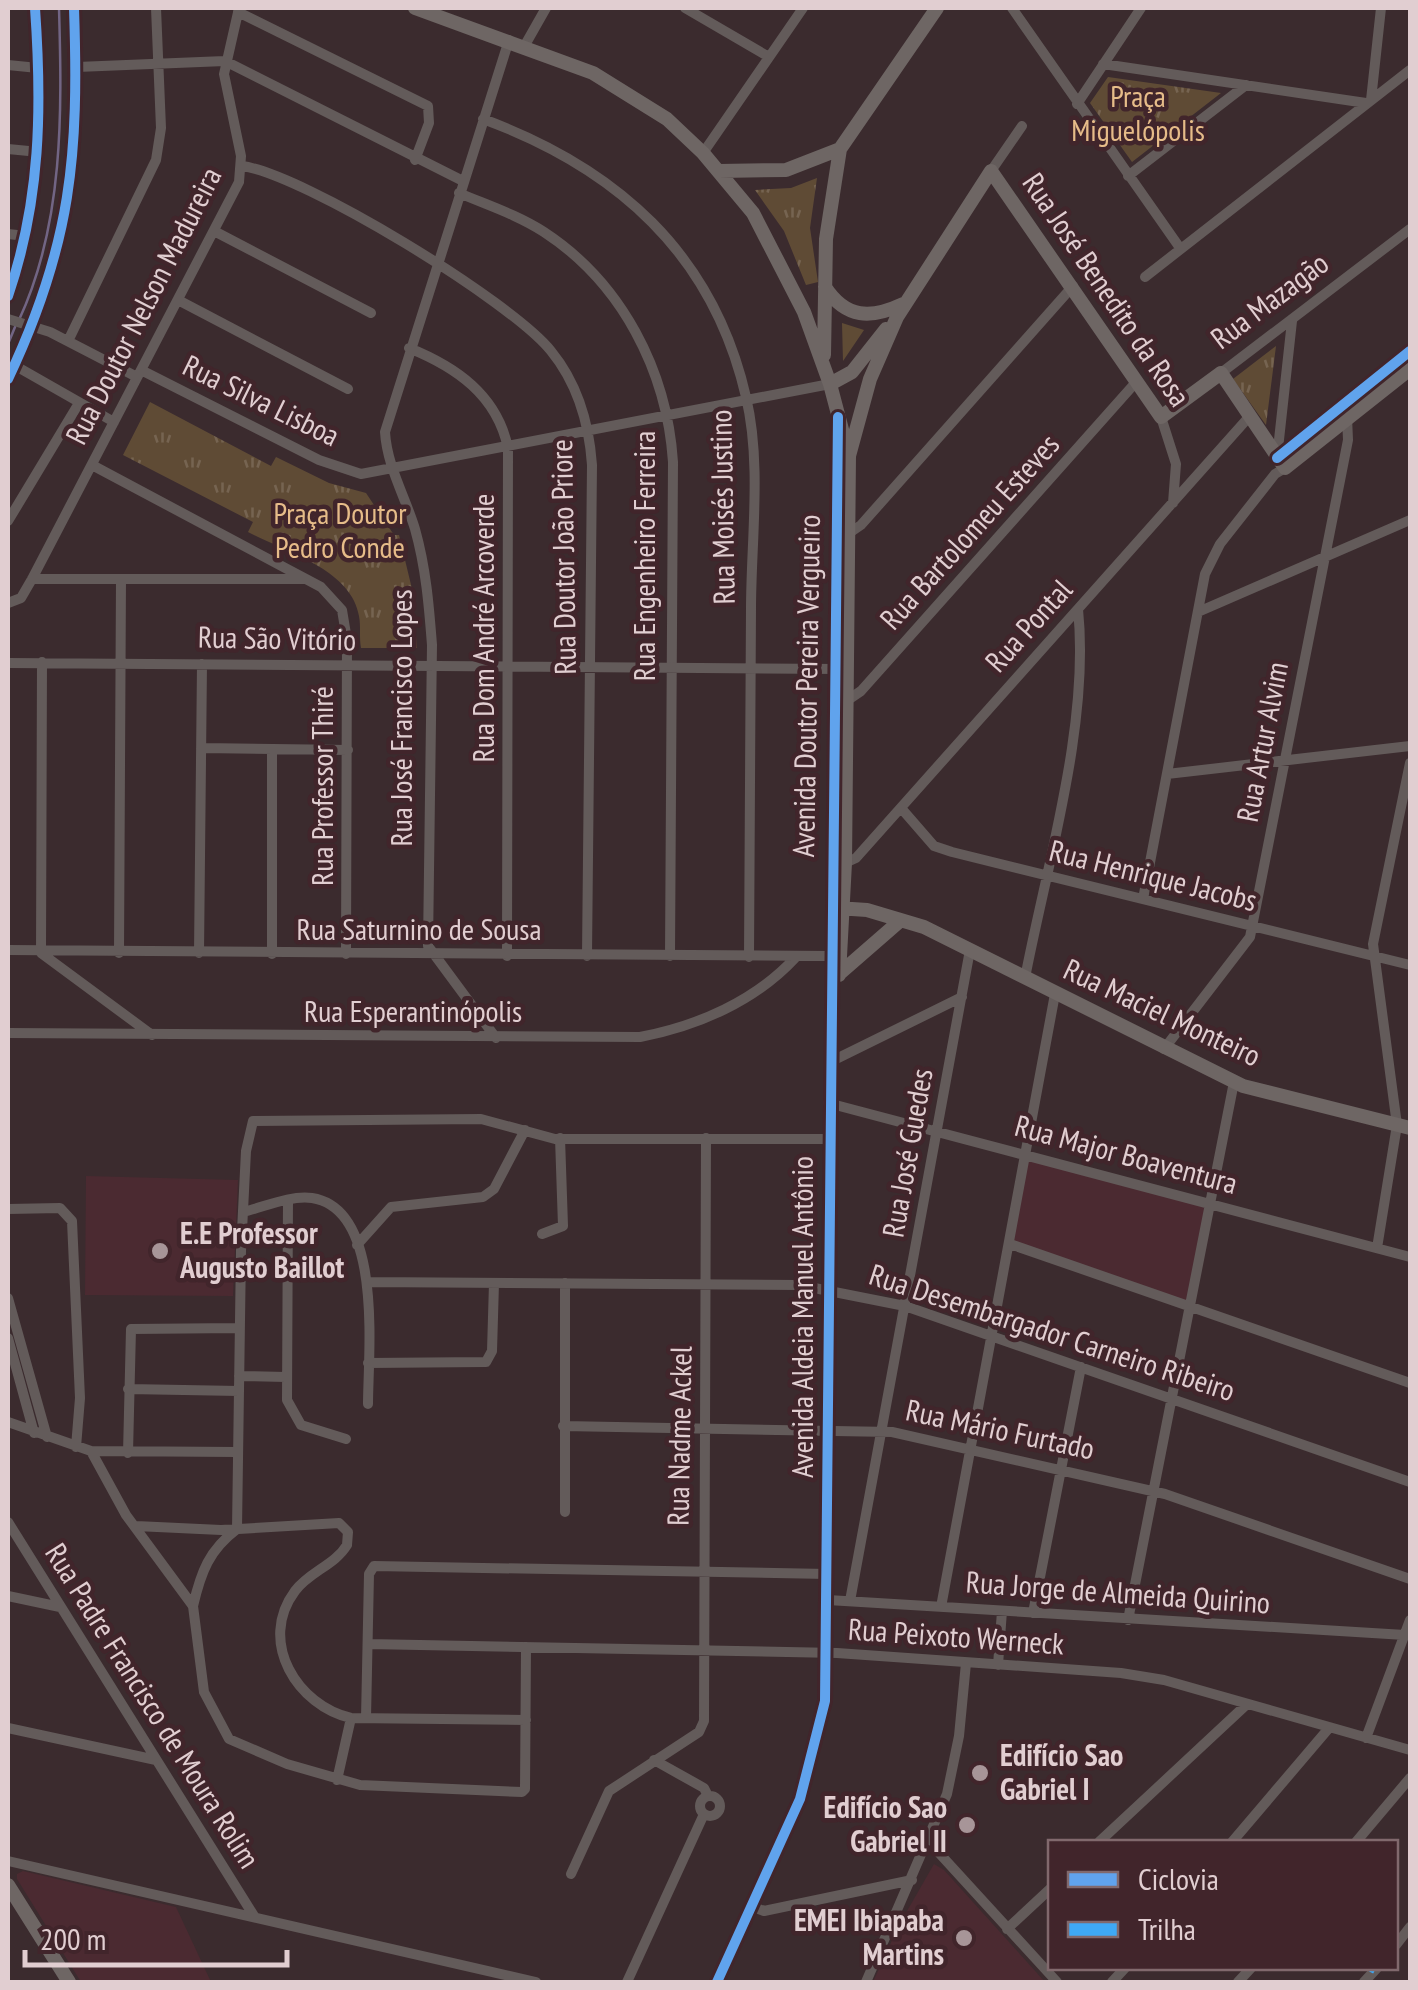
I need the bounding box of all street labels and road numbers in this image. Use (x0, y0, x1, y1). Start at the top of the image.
street label: Rua Doutor Nelson Madureira (56, 160, 229, 450)
street label: Rua José Benedito da Rosa (1015, 165, 1200, 413)
street label: Rua Mazagão (1202, 243, 1336, 357)
street label: Rua Silva Lisboa (177, 345, 346, 454)
street label: Rua Moisés Justino (700, 409, 743, 605)
street label: Rua Bartolomeu Esteves (871, 425, 1067, 637)
street label: Rua Engenheiro Ferreira (624, 431, 663, 681)
street label: Rua Doutor João Priore (541, 439, 584, 675)
street label: Rua Dom André Arcoverde (463, 494, 502, 762)
street label: Avenida Doutor Pereira Vergueiro (783, 514, 828, 858)
street label: Rua Pontal (976, 570, 1080, 680)
street label: Rua José Francisco Lopes (381, 589, 420, 847)
street label: Rua São Vitório (198, 617, 356, 658)
street label: Rua Artur Alvim (1227, 658, 1296, 825)
street label: Rua Professor Thiré (302, 686, 341, 886)
street label: Rua Henrique Jacobs (1046, 830, 1261, 919)
street label: Rua Saturnino de Sousa (297, 909, 541, 948)
street label: Rua Maciel Monteiro (1058, 949, 1267, 1074)
street label: Rua Esperantinópolis (304, 991, 522, 1030)
street label: Rua José Guedes (873, 1065, 941, 1240)
street label: Rua Major Boaventura (1011, 1105, 1242, 1202)
street label: Avenida Aldeia Manuel Antônio (782, 1156, 821, 1478)
street label: Rua Desembargador Carneiro Ribeiro (865, 1254, 1240, 1409)
street label: Rua Nadme Ackel (657, 1346, 700, 1526)
street label: Rua Mário Furtado (903, 1390, 1098, 1468)
street label: Rua Padre Francisco de Moura Rolim (37, 1536, 269, 1875)
street label: Rua Jorge de Almeida Quirino (965, 1561, 1271, 1622)
street label: Rua Peixoto Werneck (847, 1609, 1066, 1663)

